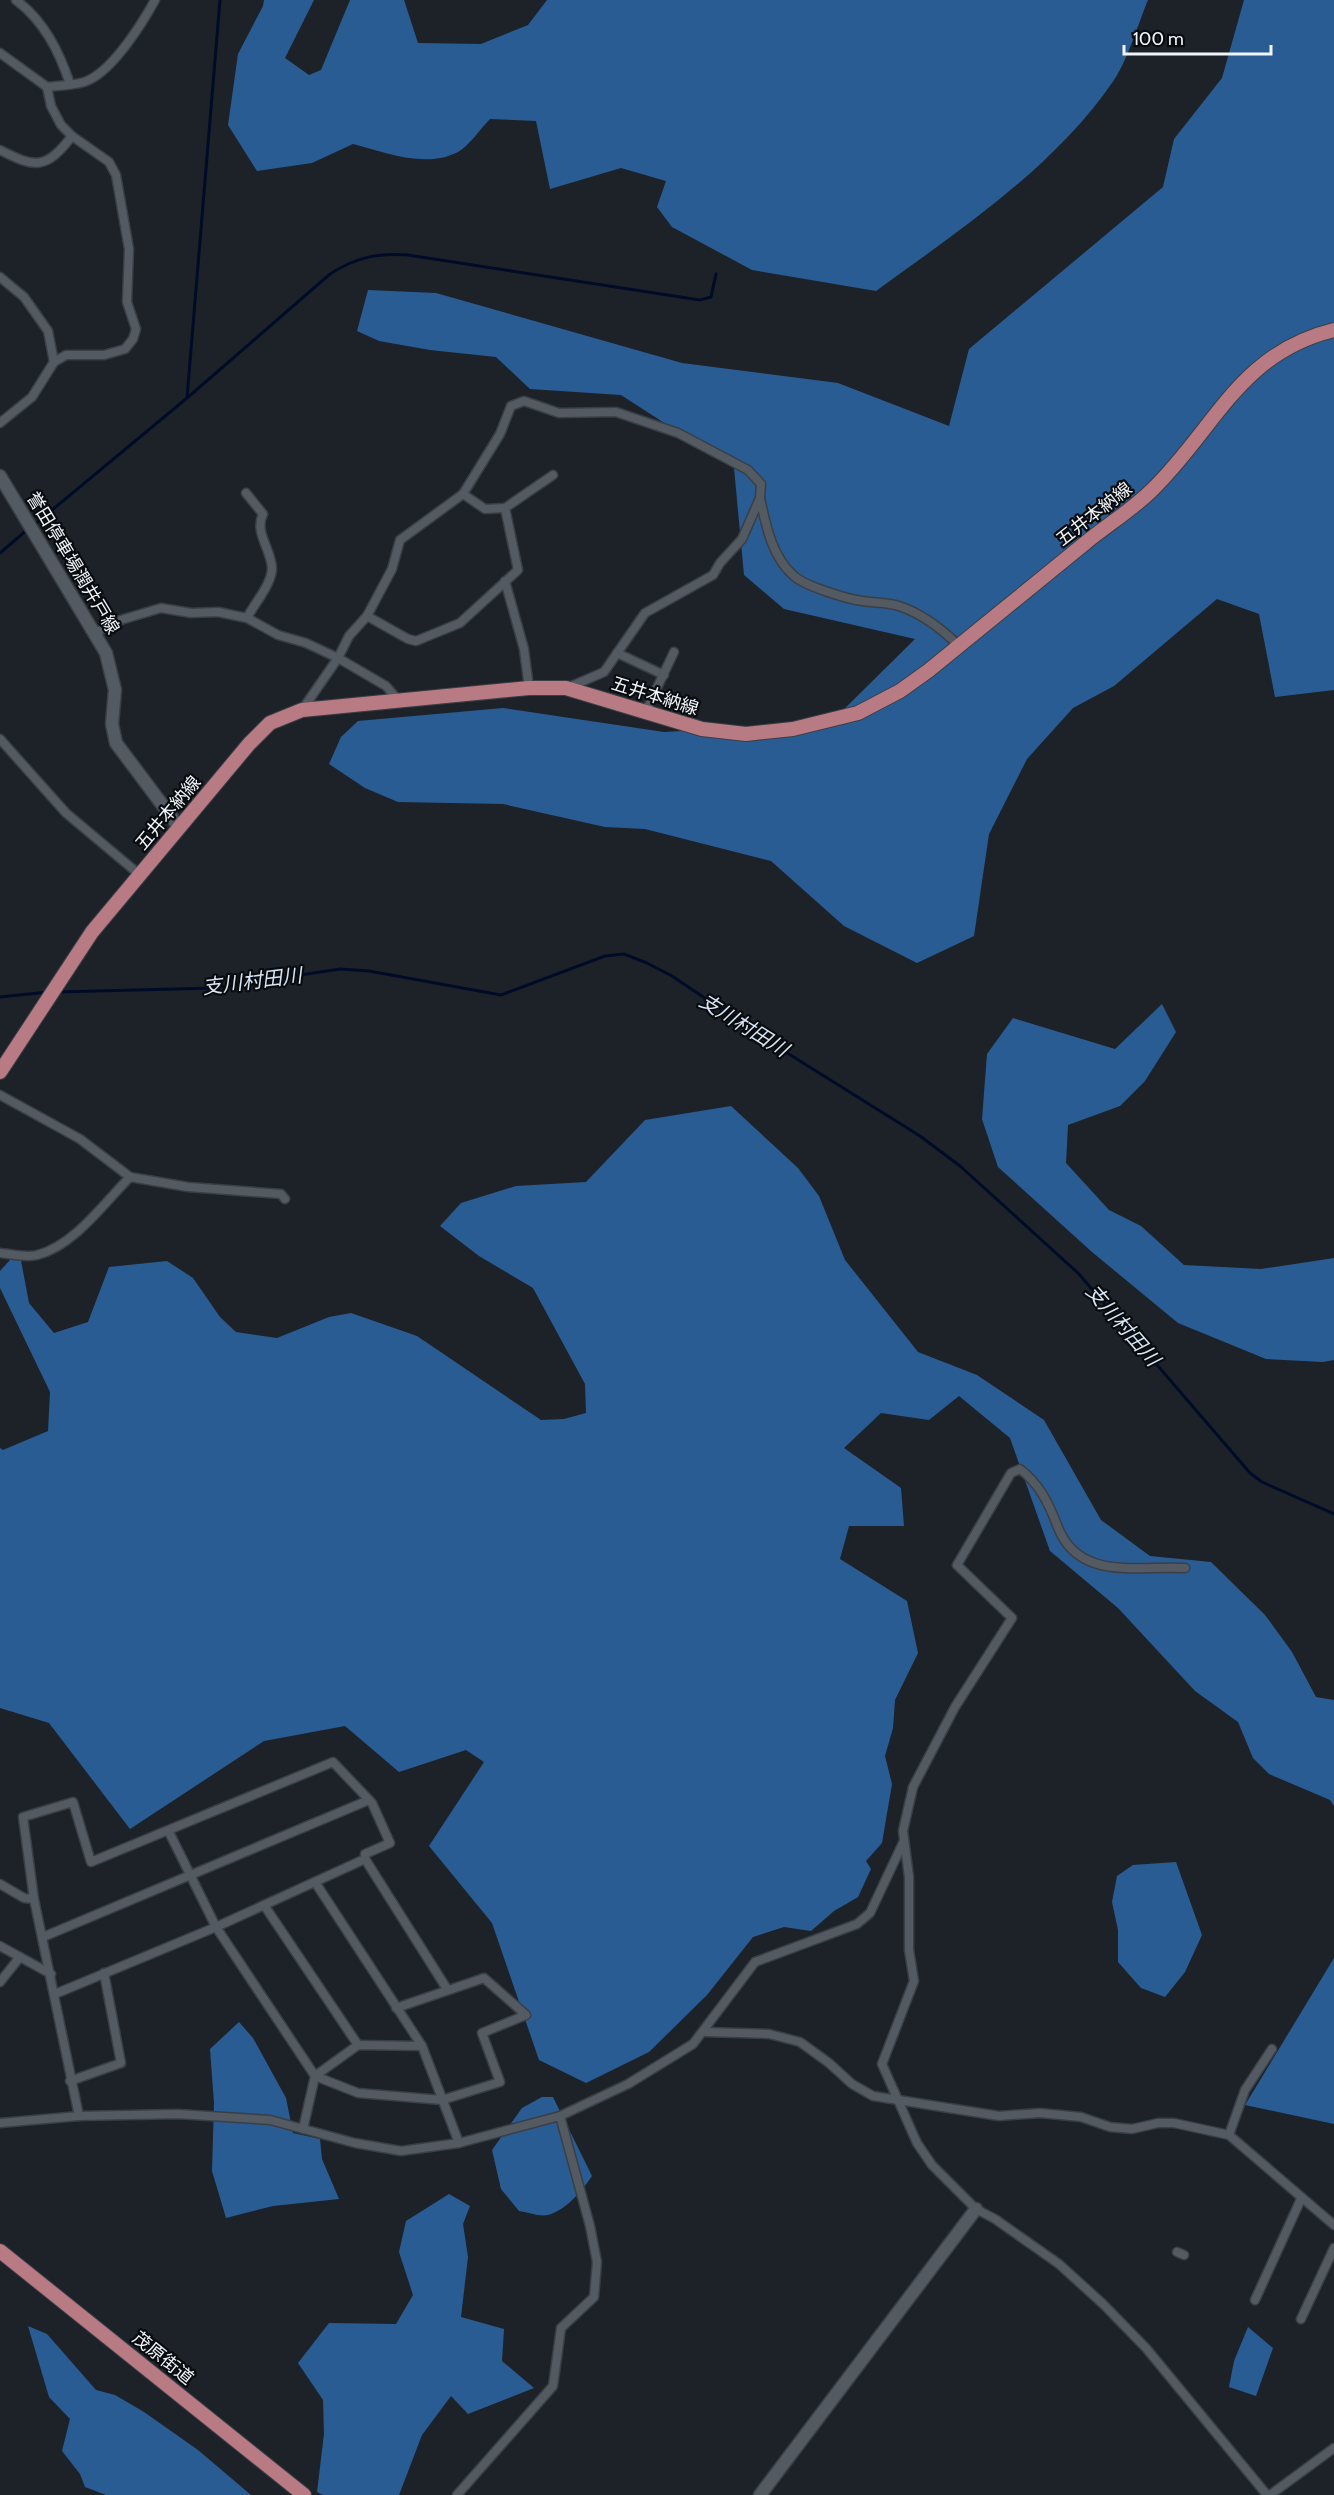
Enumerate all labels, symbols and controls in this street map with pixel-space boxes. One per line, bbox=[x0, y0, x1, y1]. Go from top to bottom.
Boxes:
scale bar bbox=[1124, 18, 1271, 56]
text: 100 m bbox=[1133, 28, 1184, 50]
street label: 五井本納線 bbox=[1052, 478, 1136, 550]
street label: 誉田停車場潤井戸線 bbox=[22, 488, 124, 638]
street label: 五井本納線 bbox=[609, 672, 701, 720]
street label: 五井本納線 bbox=[131, 771, 205, 855]
water label: 支川村田川 bbox=[201, 963, 305, 999]
water label: 支川村田川 bbox=[695, 988, 794, 1063]
water label: 支川村田川 bbox=[1081, 1279, 1166, 1372]
street label: 茂原街道 bbox=[128, 2327, 198, 2389]

